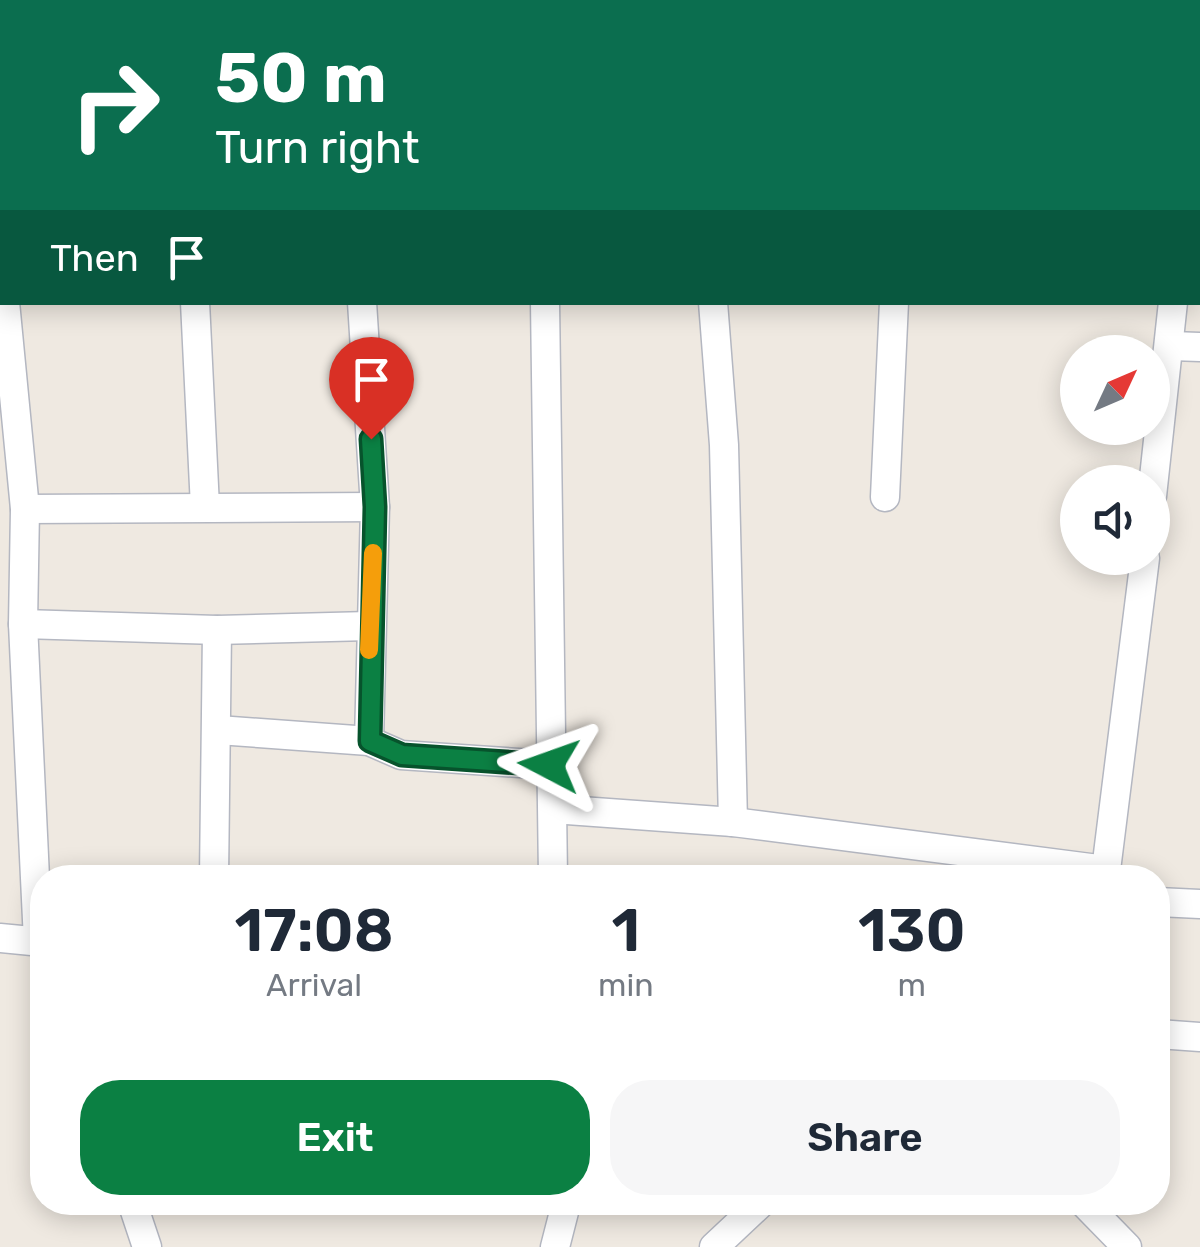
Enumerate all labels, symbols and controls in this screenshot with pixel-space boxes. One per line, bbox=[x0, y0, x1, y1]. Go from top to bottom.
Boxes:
text: 50 m bbox=[215, 37, 387, 120]
icon: right bbox=[50, 40, 180, 170]
text: Turn right bbox=[215, 121, 419, 174]
icon: arrive bbox=[159, 230, 214, 285]
text: Then bbox=[50, 235, 139, 281]
north arrow bbox=[1060, 335, 1170, 445]
map controls bbox=[1060, 335, 1170, 575]
pin bbox=[329, 337, 414, 440]
icon: arrive bbox=[344, 352, 399, 407]
button: sound bbox=[1060, 465, 1170, 575]
position arrow bbox=[497, 713, 601, 817]
text: 17:08 bbox=[234, 895, 394, 966]
text: 1 bbox=[612, 895, 640, 966]
text: 130 bbox=[858, 895, 966, 966]
text: Arrival bbox=[266, 966, 362, 1004]
text: min bbox=[598, 966, 654, 1004]
text: m bbox=[898, 966, 926, 1004]
button: Exit bbox=[80, 1080, 590, 1195]
button: Share bbox=[610, 1080, 1120, 1195]

